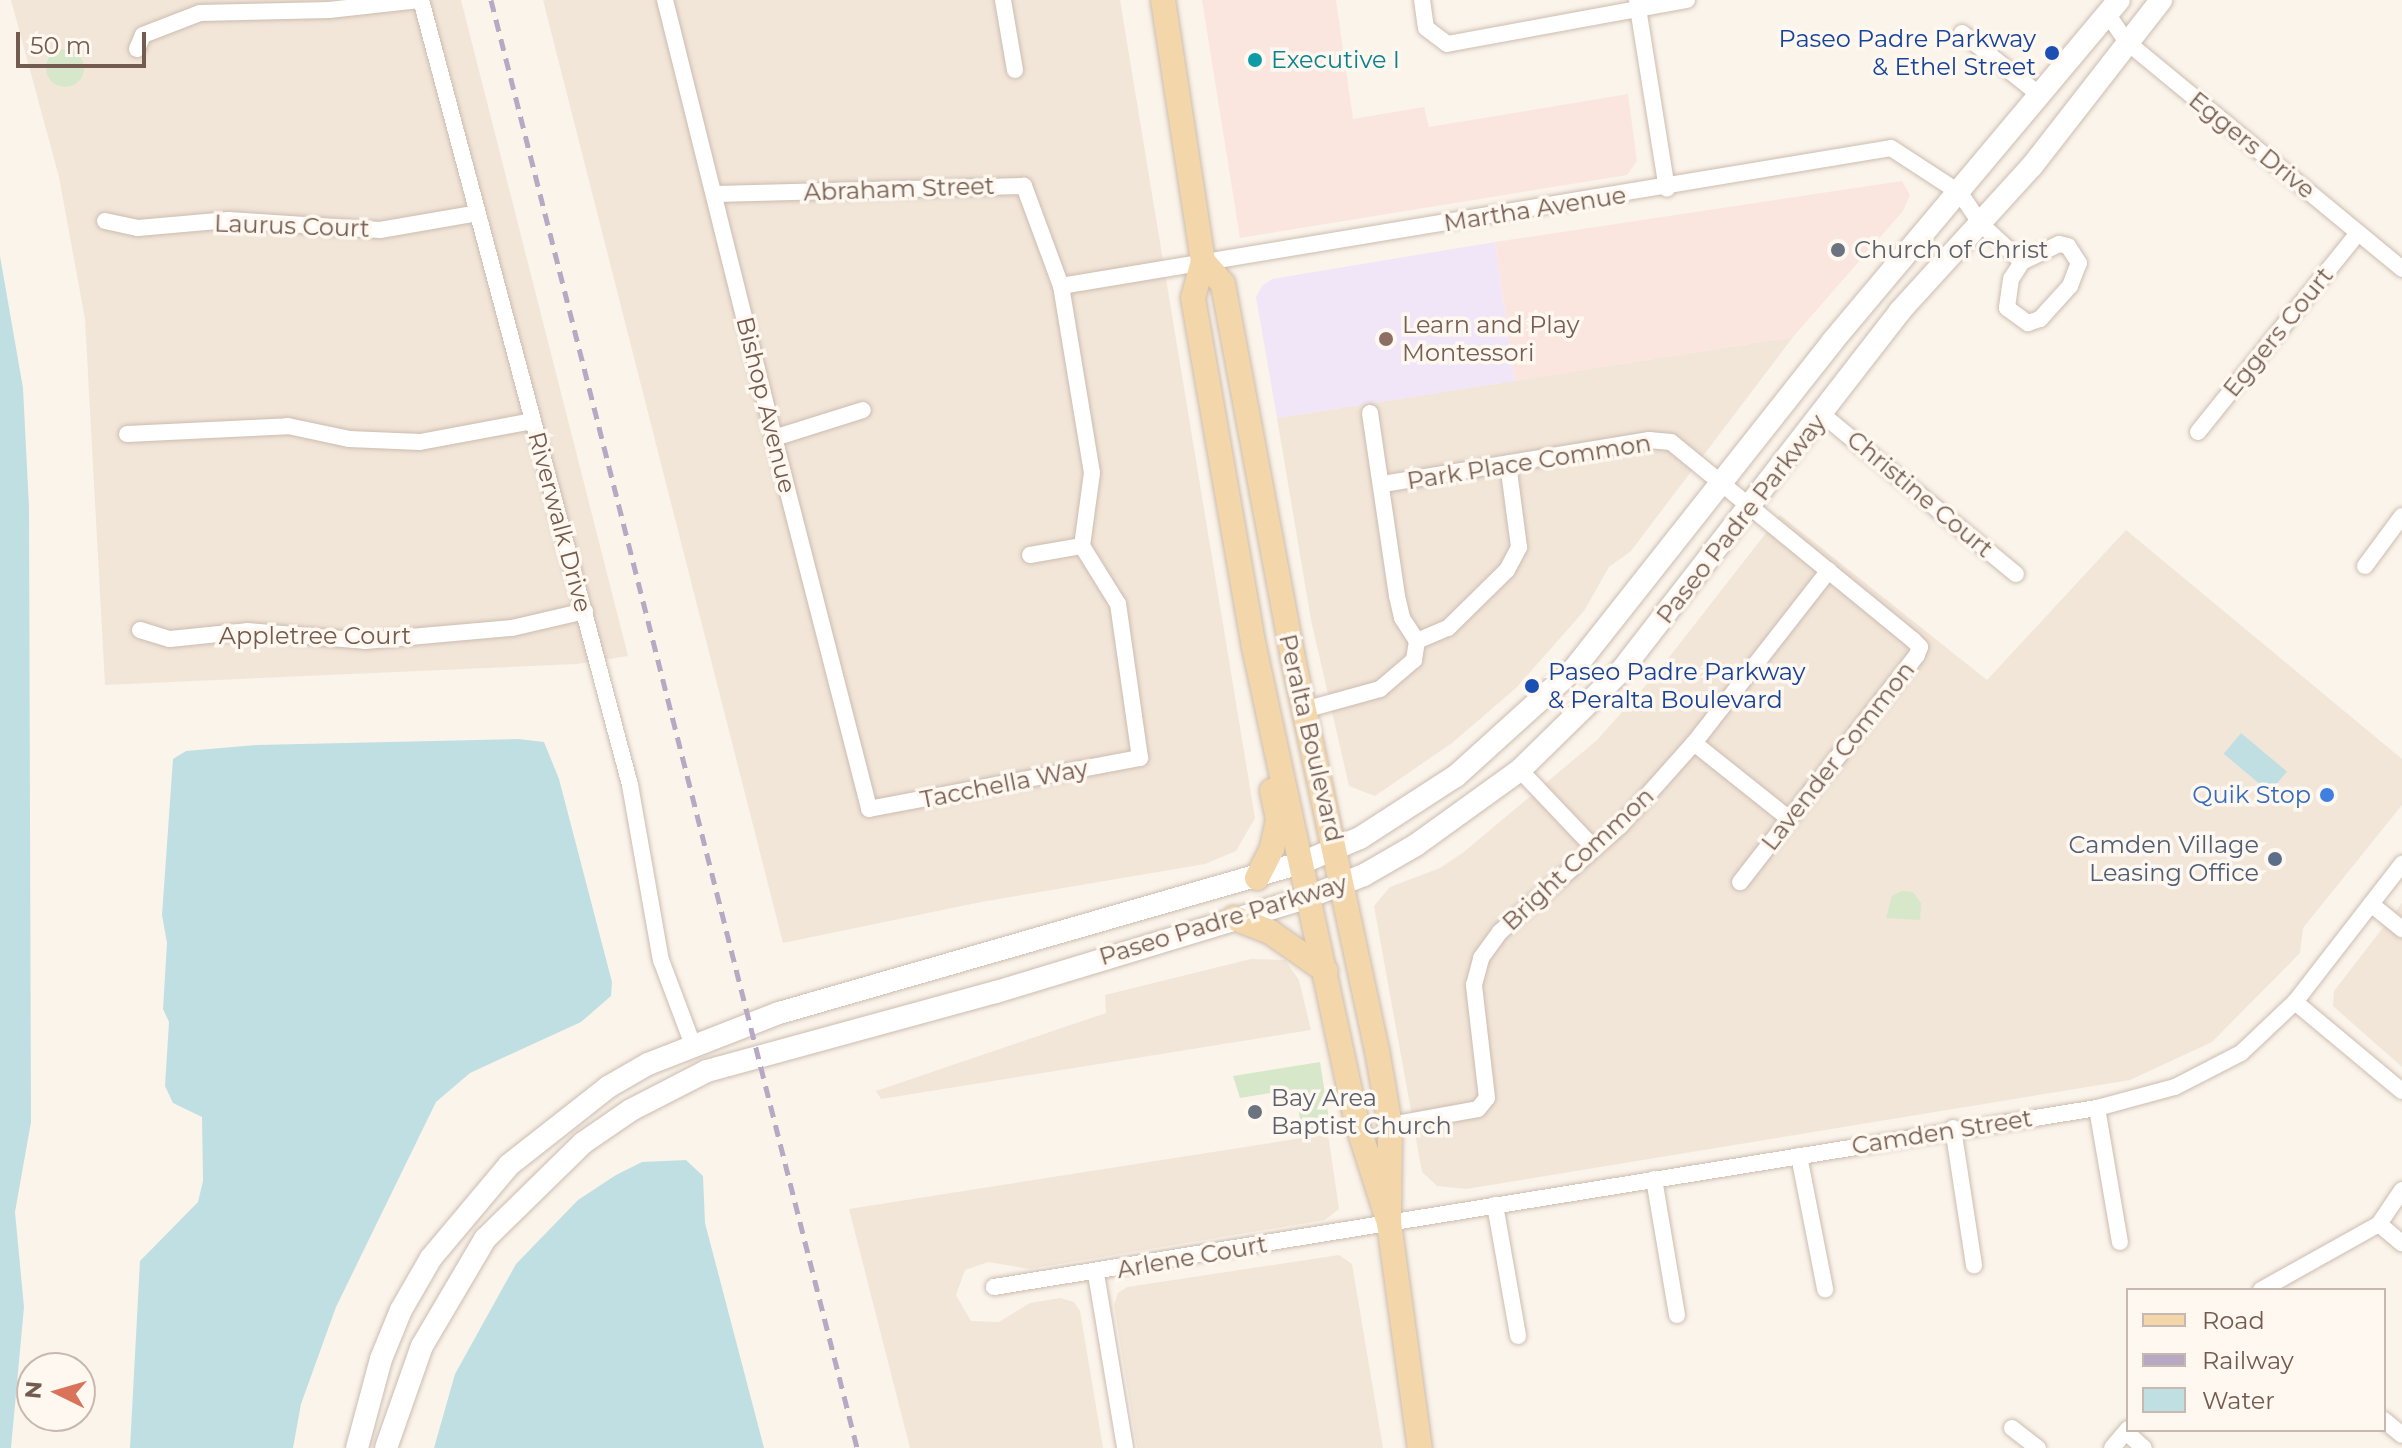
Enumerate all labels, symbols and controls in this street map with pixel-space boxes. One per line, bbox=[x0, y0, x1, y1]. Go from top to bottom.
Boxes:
scale bar bbox=[20, 16, 150, 66]
place label: Paseo Padre Parkway & Ethel Street bbox=[1779, 25, 2036, 81]
text: 50 m bbox=[30, 31, 91, 60]
marker: Paseo Padre Parkway & Ethel Street bbox=[2043, 44, 2061, 62]
place label: Executive I bbox=[1271, 46, 1400, 74]
marker: Executive I bbox=[1246, 51, 1264, 69]
street label: Eggers Drive bbox=[2183, 85, 2321, 205]
street label: Abraham Street bbox=[803, 171, 995, 207]
street label: Martha Avenue bbox=[1442, 180, 1628, 238]
street label: Laurus Court bbox=[214, 209, 370, 243]
place label: Church of Christ bbox=[1854, 236, 2049, 264]
marker: Church of Christ bbox=[1829, 241, 1847, 259]
street label: Eggers Court bbox=[2217, 261, 2339, 403]
place label: Learn and Play Montessori bbox=[1402, 311, 1580, 367]
street label: Bishop Avenue bbox=[730, 314, 802, 496]
marker: Learn and Play Montessori bbox=[1377, 330, 1395, 348]
street label: Paseo Padre Parkway bbox=[1650, 409, 1832, 629]
street label: Christine Court bbox=[1841, 425, 1999, 563]
street label: Park Place Common bbox=[1405, 428, 1653, 496]
street label: Riverwalk Drive bbox=[522, 429, 598, 615]
street label: Appletree Court bbox=[219, 622, 411, 650]
street label: Peralta Boulevard bbox=[1273, 631, 1349, 845]
street label: Lavender Common bbox=[1755, 656, 1921, 856]
place label: Paseo Padre Parkway & Peralta Boulevard bbox=[1548, 658, 1805, 714]
marker: Paseo Padre Parkway & Peralta Boulevard bbox=[1523, 677, 1541, 695]
street label: Tacchella Way bbox=[918, 754, 1090, 814]
street label: Bright Common bbox=[1496, 781, 1660, 937]
place label: Quik Stop bbox=[2192, 781, 2311, 809]
marker: Quik Stop bbox=[2318, 786, 2336, 804]
place label: Camden Village Leasing Office bbox=[2068, 831, 2259, 887]
marker: Camden Village Leasing Office bbox=[2266, 850, 2284, 868]
street label: Paseo Padre Parkway bbox=[1096, 869, 1350, 971]
place label: Bay Area Baptist Church bbox=[1271, 1084, 1452, 1140]
marker: Bay Area Baptist Church bbox=[1246, 1103, 1264, 1121]
street label: Camden Street bbox=[1850, 1104, 2034, 1160]
street label: Arlene Court bbox=[1115, 1230, 1269, 1284]
legend bbox=[2126, 1288, 2386, 1432]
text: Road bbox=[2202, 1306, 2265, 1335]
text: Railway bbox=[2202, 1346, 2294, 1375]
north arrow bbox=[16, 1352, 96, 1432]
text: N bbox=[19, 1380, 48, 1400]
text: Water bbox=[2202, 1386, 2275, 1415]

